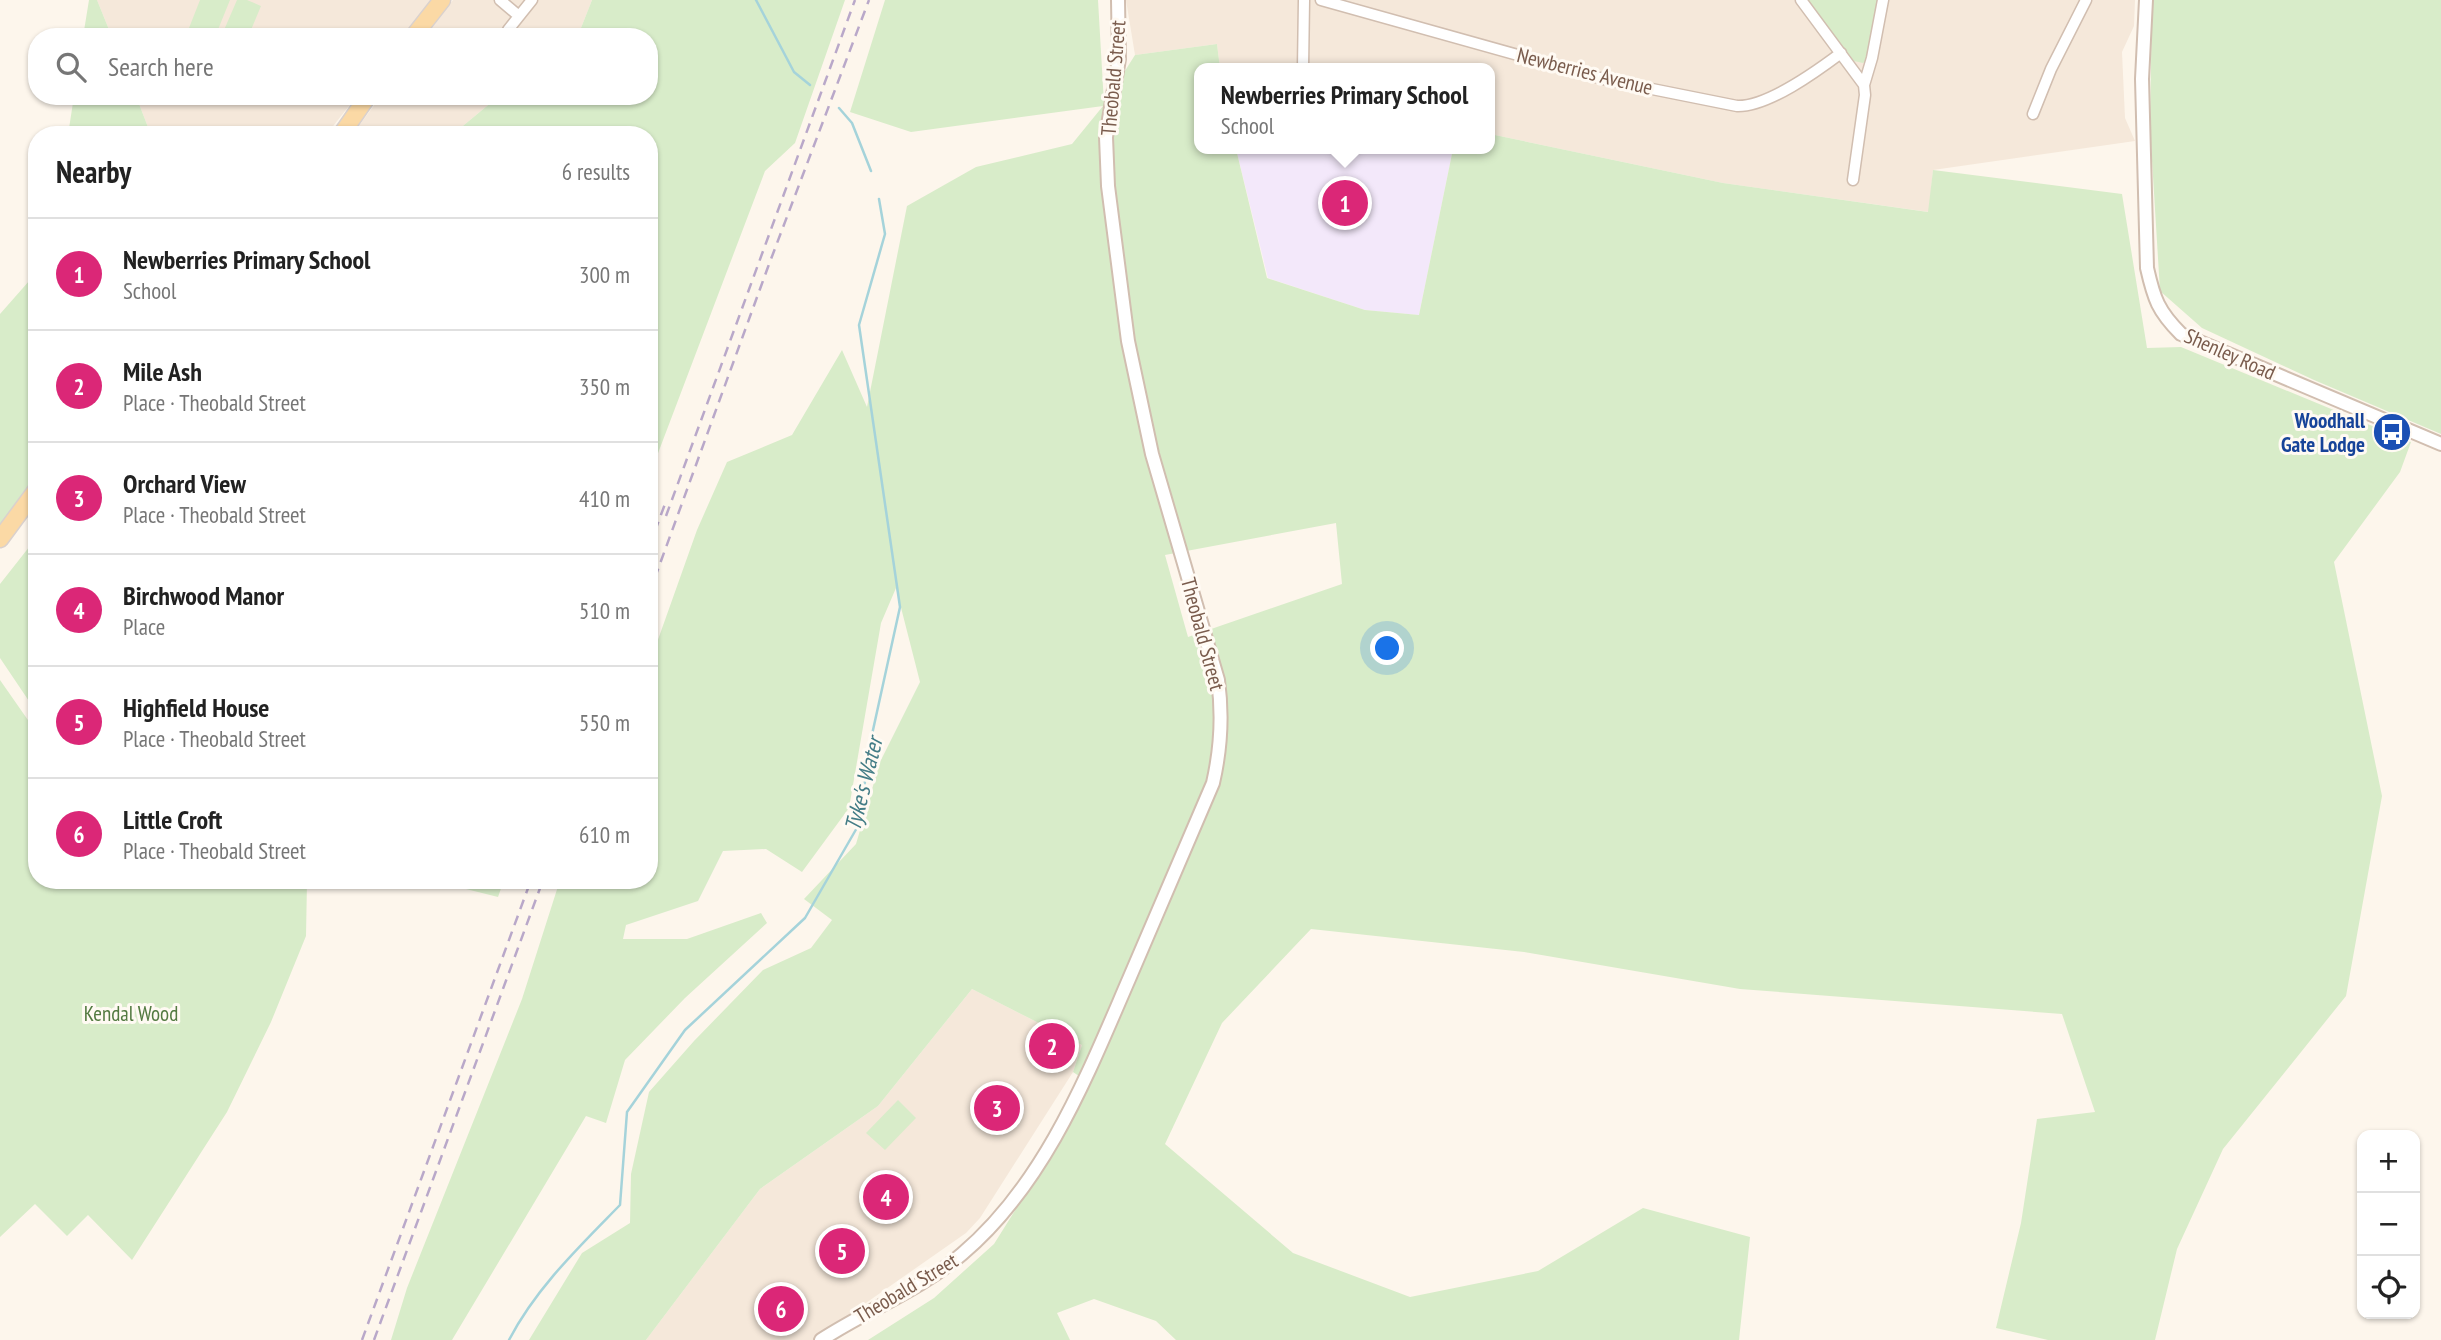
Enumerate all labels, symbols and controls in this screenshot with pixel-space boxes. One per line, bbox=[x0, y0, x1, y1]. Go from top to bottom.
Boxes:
street label: Theobald Street bbox=[1095, 19, 1132, 137]
search box bbox=[28, 28, 658, 105]
street label: Newberries Avenue bbox=[1514, 41, 1656, 101]
icon: search bbox=[52, 48, 90, 86]
text: Search here bbox=[108, 50, 214, 83]
popup bbox=[1194, 63, 1495, 154]
text: Newberries Primary School bbox=[1221, 78, 1468, 111]
text: School bbox=[1221, 111, 1274, 140]
text: Nearby bbox=[56, 152, 131, 191]
text: 6 results bbox=[562, 157, 630, 186]
pin: 1 bbox=[1322, 177, 1368, 229]
text: Newberries Primary School bbox=[123, 243, 370, 276]
text: 1 bbox=[74, 260, 85, 289]
text: 300 m bbox=[579, 260, 630, 289]
text: School bbox=[123, 276, 176, 305]
street label: Shenley Road bbox=[2180, 322, 2280, 386]
text: Mile Ash bbox=[123, 355, 202, 388]
text: 2 bbox=[74, 372, 85, 401]
text: 350 m bbox=[579, 372, 630, 401]
text: Place · Theobald Street bbox=[123, 388, 306, 417]
place label: Woodhall Gate Lodge bbox=[2281, 407, 2366, 458]
bus stop icon: Woodhall Gate Lodge bbox=[2371, 411, 2413, 453]
text: Orchard View bbox=[123, 467, 246, 500]
text: 3 bbox=[74, 484, 85, 513]
text: 410 m bbox=[579, 484, 630, 513]
text: Place · Theobald Street bbox=[123, 500, 306, 529]
street label: Theobald Street bbox=[1175, 575, 1231, 694]
text: Birchwood Manor bbox=[123, 579, 284, 612]
text: 4 bbox=[74, 596, 85, 625]
text: 510 m bbox=[579, 596, 630, 625]
text: Place bbox=[123, 612, 165, 641]
your location bbox=[1370, 631, 1404, 665]
text: Highfield House bbox=[123, 691, 269, 724]
text: 5 bbox=[74, 708, 85, 737]
text: 550 m bbox=[579, 708, 630, 737]
text: Place · Theobald Street bbox=[123, 724, 306, 753]
water label: Tyke's Water bbox=[837, 731, 890, 834]
text: Little Croft bbox=[123, 803, 222, 836]
text: 6 bbox=[74, 820, 85, 849]
text: 610 m bbox=[579, 820, 630, 849]
text: Place · Theobald Street bbox=[123, 836, 306, 865]
park label: Kendal Wood bbox=[84, 1000, 178, 1027]
pin: 2 bbox=[1029, 1020, 1075, 1072]
pin: 3 bbox=[974, 1082, 1020, 1134]
map controls bbox=[2357, 1130, 2420, 1319]
button: + bbox=[2357, 1130, 2420, 1193]
pin: 4 bbox=[863, 1171, 909, 1223]
button: − bbox=[2357, 1193, 2420, 1256]
pin: 5 bbox=[819, 1225, 865, 1277]
street label: Theobald Street bbox=[849, 1247, 963, 1329]
button: locate bbox=[2357, 1256, 2420, 1319]
pin: 6 bbox=[758, 1283, 804, 1335]

